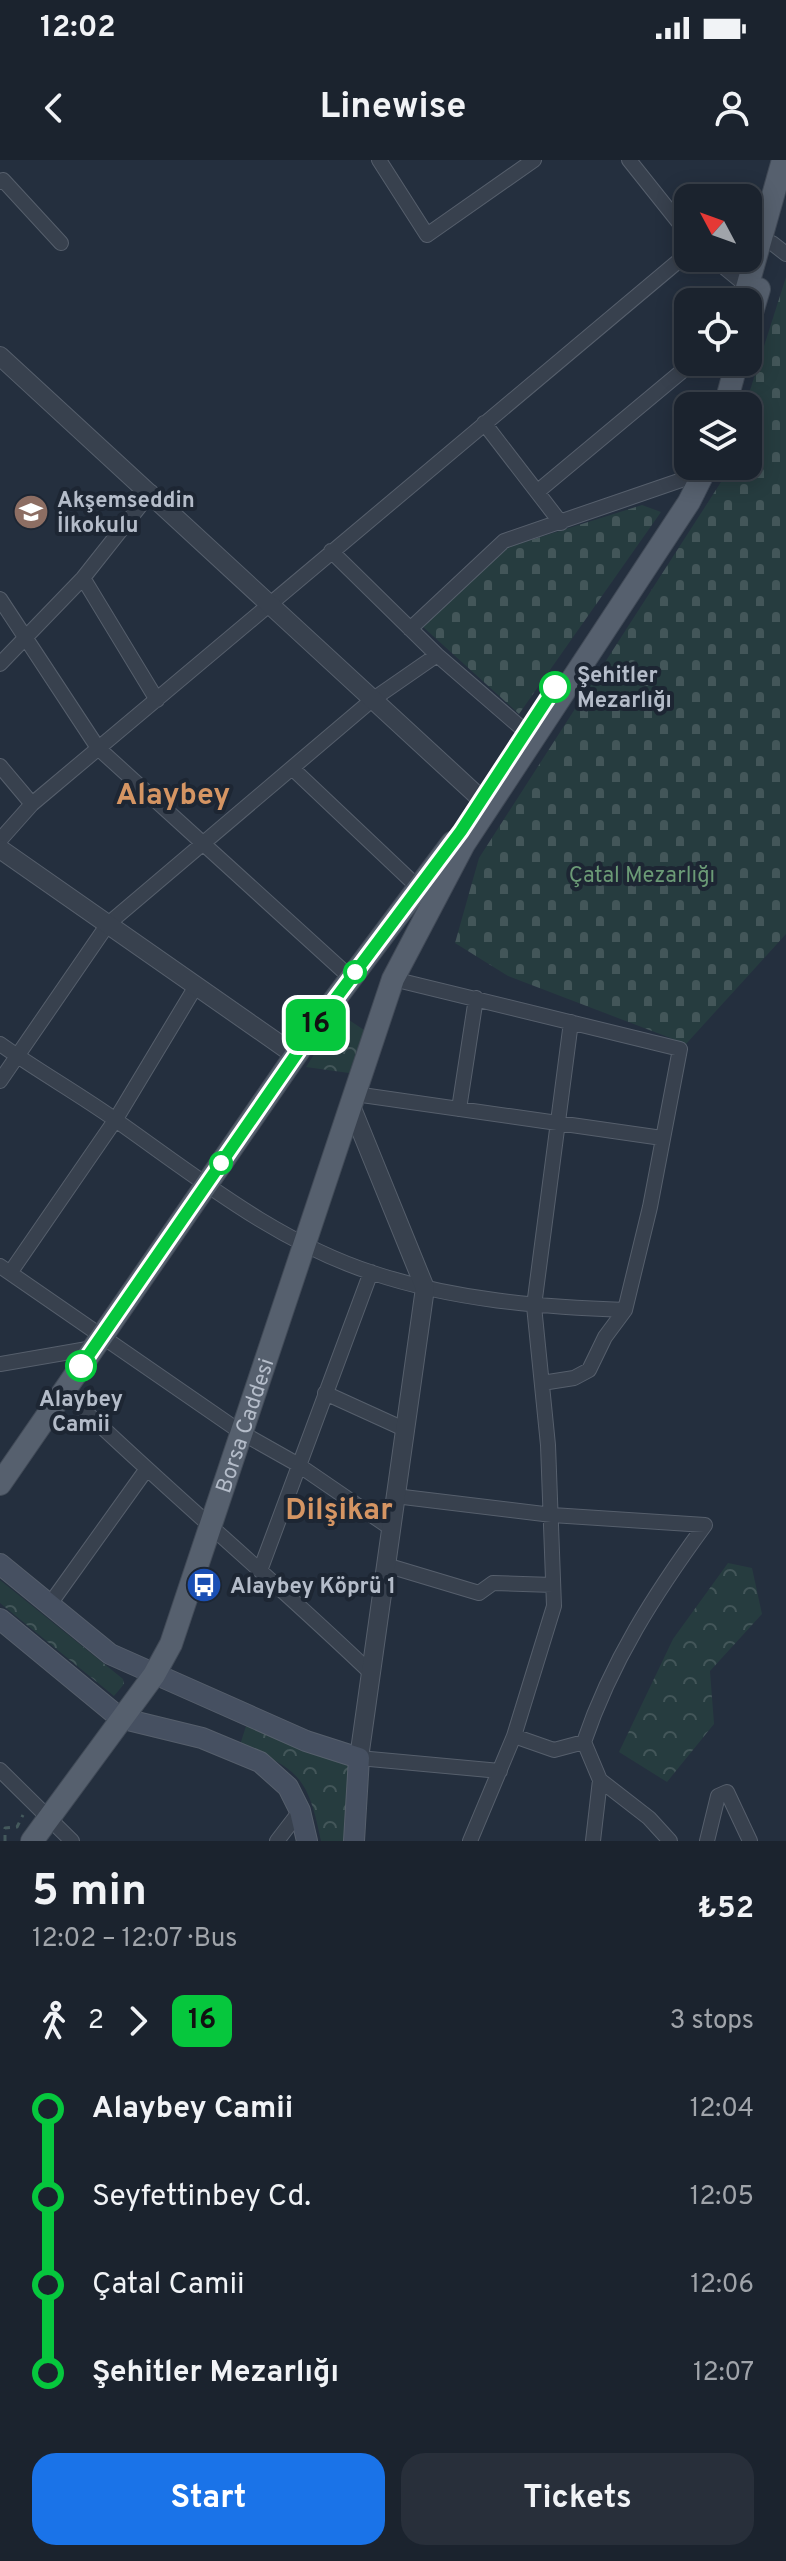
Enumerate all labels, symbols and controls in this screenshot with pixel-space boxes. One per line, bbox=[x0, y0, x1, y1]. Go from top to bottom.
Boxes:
text: 12:02 bbox=[40, 10, 116, 47]
text: Linewise bbox=[320, 85, 466, 131]
icon: back bbox=[32, 86, 76, 130]
icon: person bbox=[710, 86, 754, 130]
north arrow bbox=[674, 184, 762, 272]
map controls bbox=[674, 184, 762, 480]
button: locate bbox=[674, 288, 762, 376]
button: layers bbox=[674, 392, 762, 480]
place label: Akşemseddin İlkokulu bbox=[57, 488, 195, 540]
school or university icon: Akşemseddin İlkokulu bbox=[12, 493, 50, 531]
place label: Şehitler Mezarlığı bbox=[577, 663, 672, 715]
marker: Şehitler Mezarlığı bbox=[540, 672, 570, 702]
district label: Alaybey bbox=[116, 778, 230, 815]
park label: Çatal Mezarlığı bbox=[569, 863, 715, 890]
unlabelled marker bbox=[344, 961, 366, 983]
line badge: 16 bbox=[280, 999, 352, 1051]
text: 16 bbox=[302, 1007, 330, 1043]
unlabelled marker bbox=[210, 1152, 232, 1174]
marker: Alaybey Camii bbox=[66, 1351, 96, 1381]
street label: Borsa Caddesi bbox=[211, 1355, 281, 1497]
place label: Alaybey Camii bbox=[39, 1387, 123, 1439]
district label: Dilşikar bbox=[285, 1493, 393, 1530]
bus stop icon: Alaybey Köprü 1 bbox=[185, 1566, 223, 1604]
place label: Alaybey Köprü 1 bbox=[230, 1574, 396, 1601]
text: 5 min bbox=[32, 1865, 147, 1921]
text: ₺52 bbox=[698, 1891, 754, 1928]
text: 12:02 – 12:07 · Bus bbox=[32, 1923, 238, 1956]
icon: walk bbox=[32, 1999, 76, 2043]
icon: forward bbox=[116, 1999, 160, 2043]
text: 16 bbox=[188, 2003, 216, 2039]
text: 2 bbox=[88, 2005, 104, 2038]
text: 3 stops bbox=[670, 2005, 754, 2038]
text: Alaybey Camii bbox=[92, 2091, 293, 2128]
text: 12:04 bbox=[690, 2093, 754, 2126]
text: Seyfettinbey Cd. bbox=[92, 2179, 311, 2216]
text: 12:05 bbox=[690, 2181, 754, 2214]
text: Çatal Camii bbox=[92, 2267, 245, 2304]
text: 12:06 bbox=[690, 2269, 754, 2302]
text: Şehitler Mezarlığı bbox=[92, 2355, 339, 2392]
text: 12:07 bbox=[693, 2357, 754, 2390]
button: Start bbox=[32, 2453, 385, 2545]
button: Tickets bbox=[401, 2453, 754, 2545]

